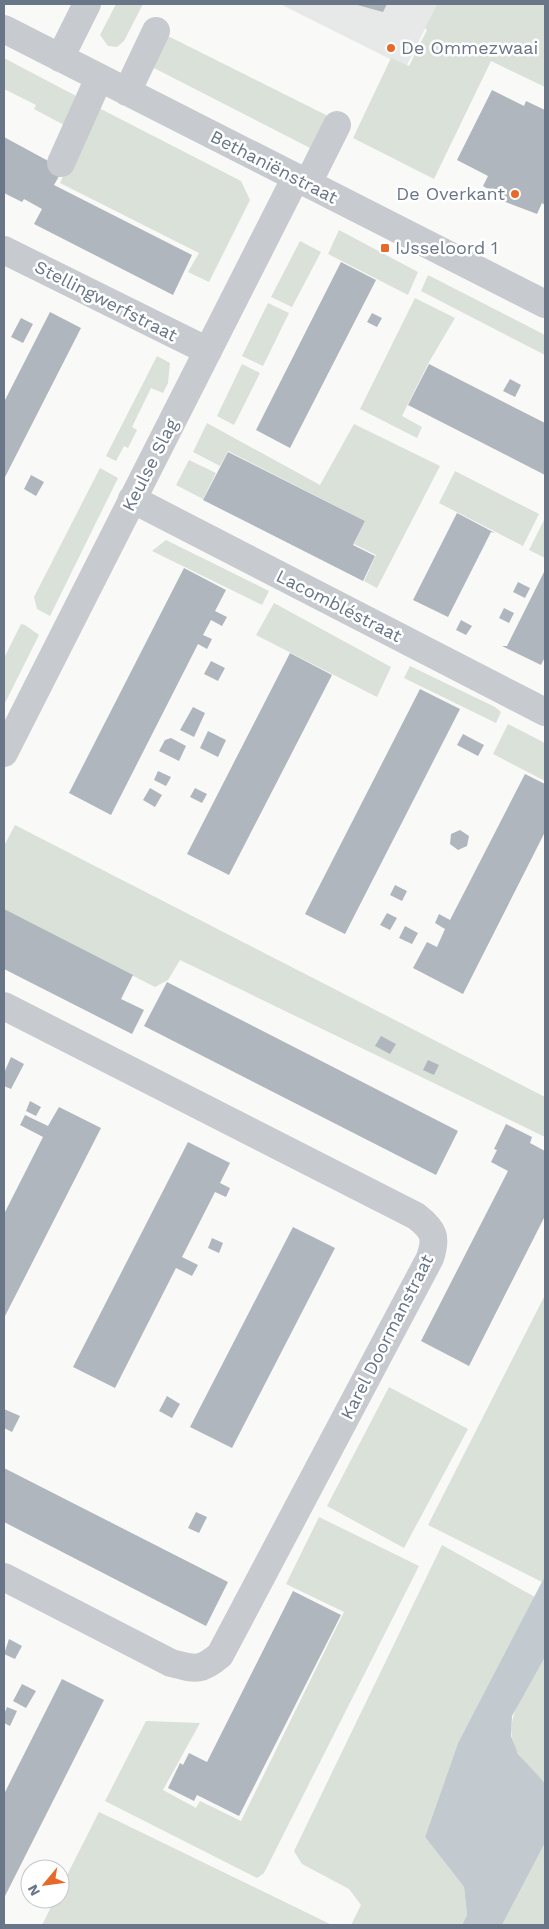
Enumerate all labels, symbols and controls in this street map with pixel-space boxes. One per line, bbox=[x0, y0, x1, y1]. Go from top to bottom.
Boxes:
place label: De Ommezwaai bbox=[401, 37, 538, 58]
marker: De Ommezwaai bbox=[385, 42, 397, 54]
street label: Bethaniënstraat bbox=[207, 125, 342, 208]
place label: De Overkant bbox=[396, 183, 505, 204]
marker: De Overkant bbox=[509, 188, 521, 200]
place label: IJsseloord 1 bbox=[395, 237, 498, 258]
marker: IJsseloord 1 bbox=[379, 242, 391, 254]
street label: Stellingwerfstraat bbox=[31, 256, 181, 346]
street label: Keulse Slag bbox=[117, 415, 182, 514]
street label: Lacombléstraat bbox=[273, 565, 406, 646]
street label: Karel Doormanstraat bbox=[336, 1250, 437, 1423]
north arrow bbox=[20, 1859, 70, 1909]
text: N bbox=[24, 1882, 43, 1899]

